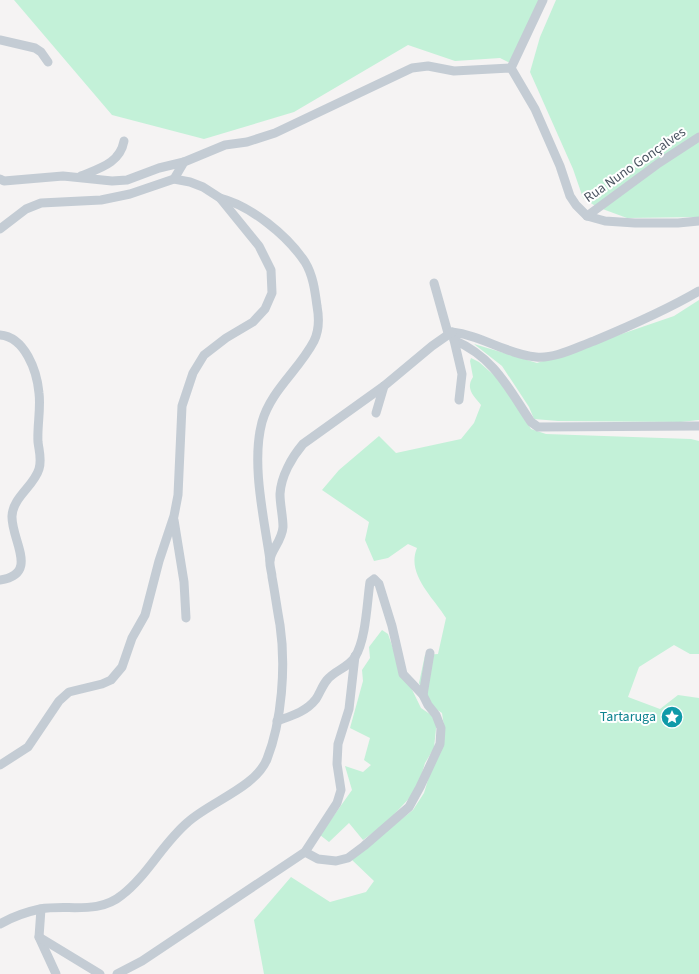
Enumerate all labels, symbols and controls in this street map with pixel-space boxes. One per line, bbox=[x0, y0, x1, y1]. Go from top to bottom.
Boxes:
street label: Rua Nuno Gonçalves bbox=[580, 122, 690, 208]
place icon: Tartaruga bbox=[659, 704, 685, 730]
place label: Tartaruga bbox=[600, 707, 656, 727]

